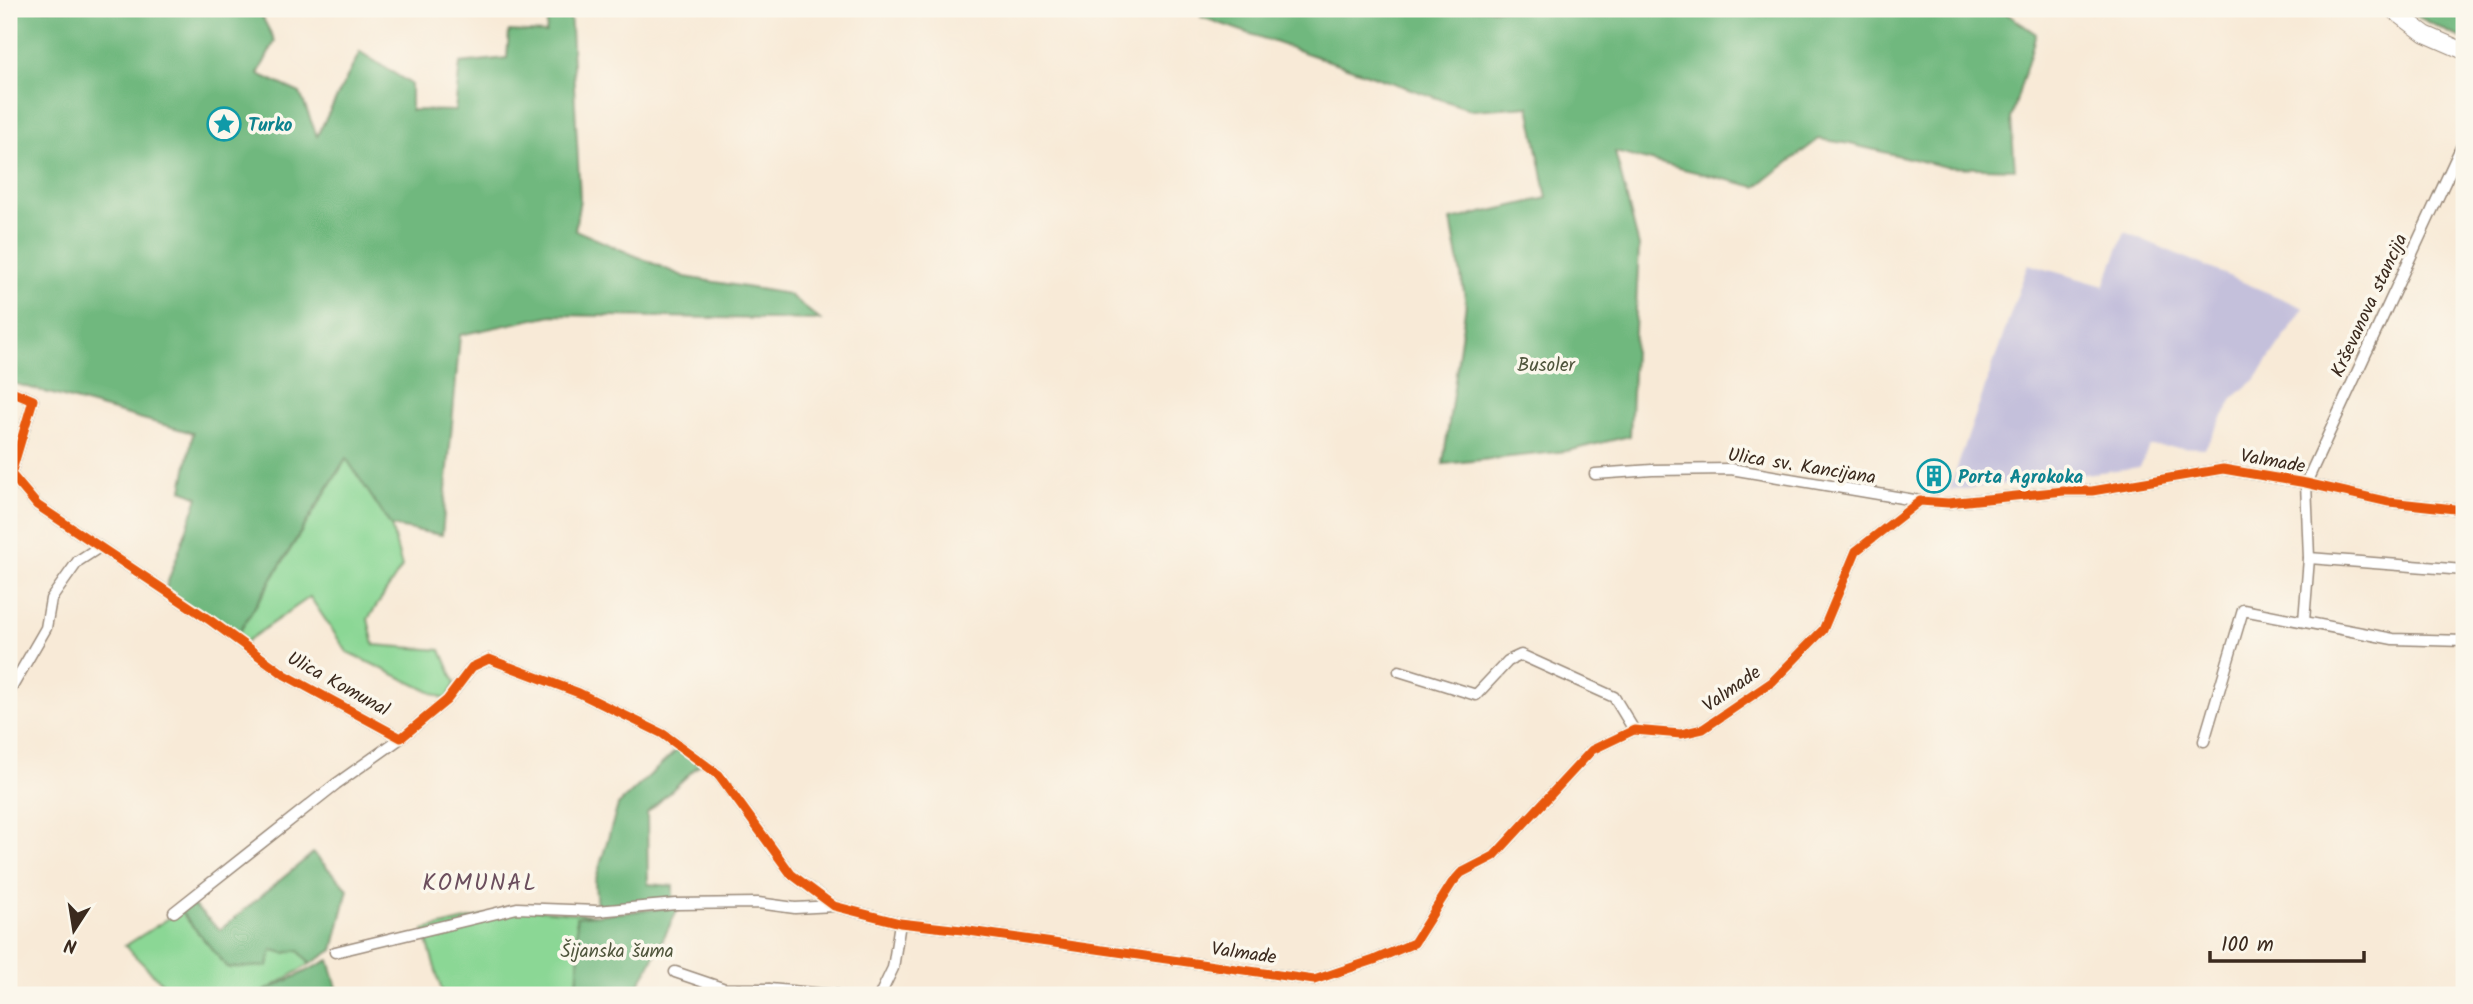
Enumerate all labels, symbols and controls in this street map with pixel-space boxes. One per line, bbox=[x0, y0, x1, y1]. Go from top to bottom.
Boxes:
place icon: Turko bbox=[205, 105, 243, 143]
place label: Turko bbox=[248, 111, 293, 141]
street label: Krševanova stancija bbox=[2323, 229, 2416, 383]
park label: Busoler bbox=[1517, 351, 1576, 381]
street label: Ulica sv. Kancijana bbox=[1725, 440, 1878, 494]
street label: Valmade bbox=[2238, 441, 2308, 483]
building icon: Porta Agrokoka bbox=[1915, 457, 1953, 495]
place label: Porta Agrokoka bbox=[1958, 463, 2084, 493]
street label: Ulica Komunal bbox=[281, 644, 395, 726]
street label: Valmade bbox=[1697, 658, 1768, 721]
district label: KOMUNAL bbox=[422, 866, 538, 902]
north arrow bbox=[38, 895, 108, 965]
scale bar bbox=[2210, 920, 2364, 964]
text: N bbox=[62, 929, 80, 961]
text: 100 m bbox=[2221, 929, 2274, 962]
street label: Valmade bbox=[1209, 935, 1279, 973]
park label: Šijanska šuma bbox=[560, 937, 674, 967]

